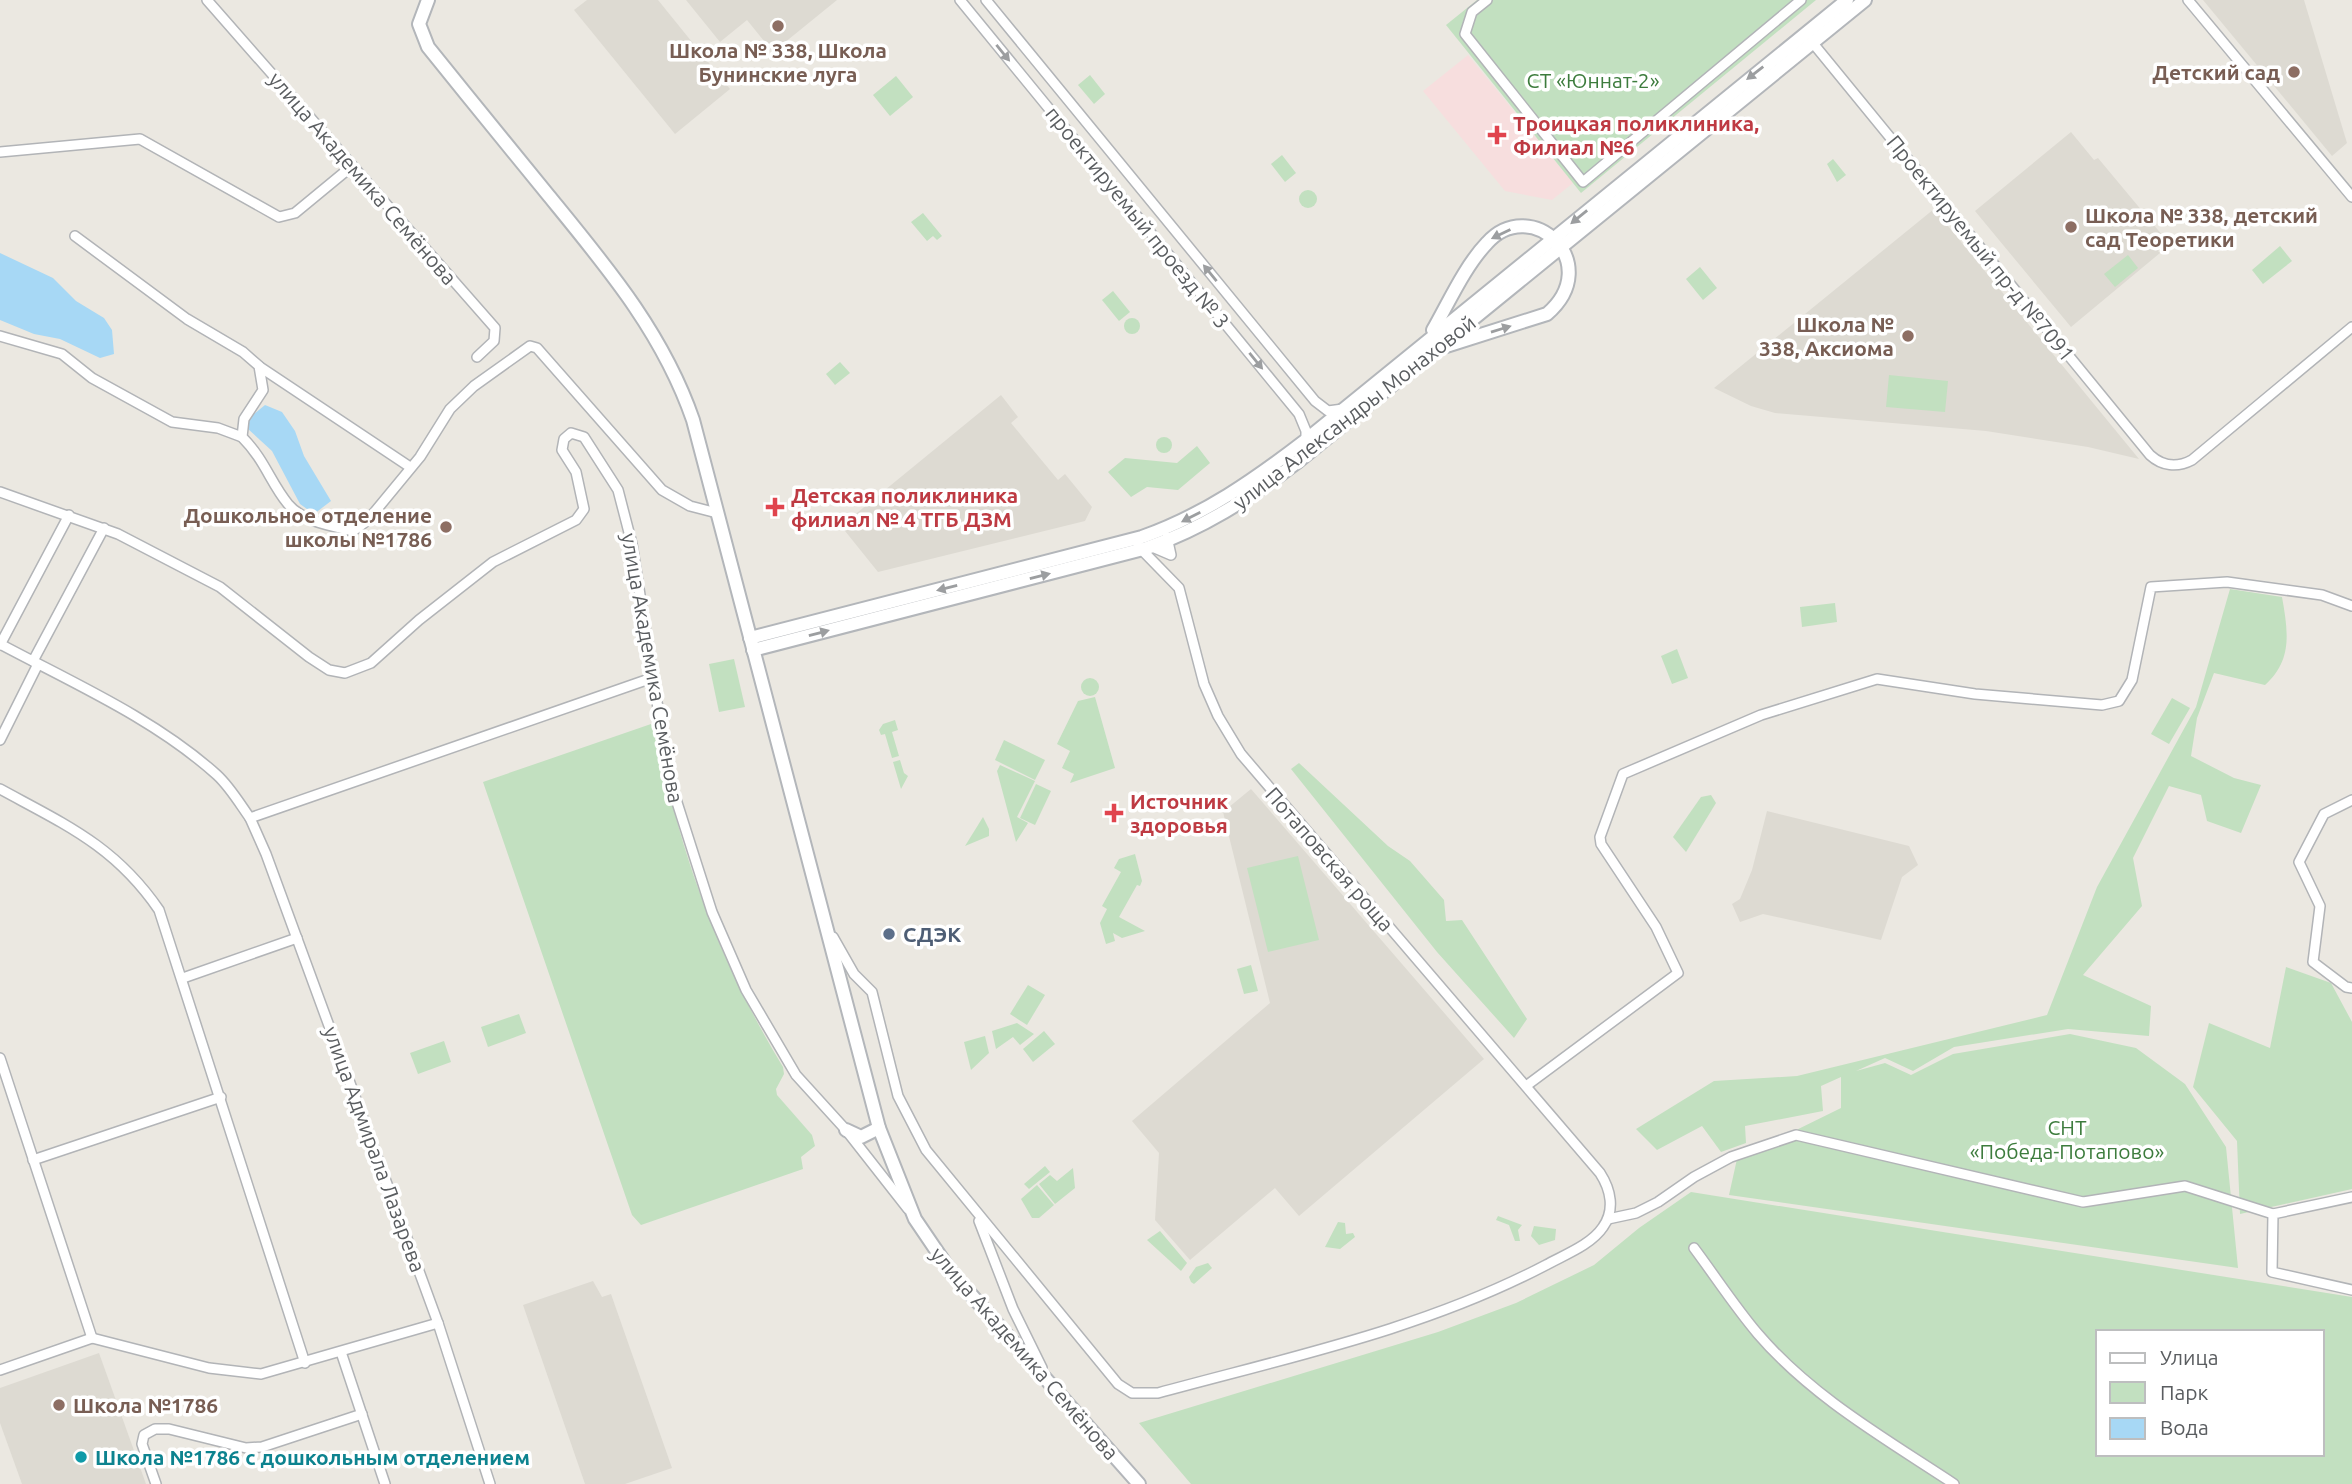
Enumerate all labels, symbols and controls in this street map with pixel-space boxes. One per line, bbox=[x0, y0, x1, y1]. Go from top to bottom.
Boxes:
marker: Школа № 338, Школа Бунинские луга bbox=[770, 18, 786, 34]
place label: Школа № 338, Школа Бунинские луга bbox=[669, 38, 887, 86]
one-way arrow bbox=[995, 44, 1010, 61]
place label: Детский сад bbox=[2152, 60, 2280, 84]
marker: Детский сад bbox=[2286, 64, 2302, 80]
one-way arrow bbox=[1747, 65, 1764, 80]
street label: улица Академика Семёнова bbox=[264, 67, 462, 289]
park label: СТ «Юннат-2» bbox=[1527, 68, 1660, 92]
street label: проектируемый проезд № 3 bbox=[1041, 101, 1235, 333]
place label: Троицкая поликлиника, Филиал №6 bbox=[1513, 111, 1759, 159]
marker: Троицкая поликлиника, Филиал №6 bbox=[1487, 125, 1507, 145]
street label: Проектируемый пр-д №7091 bbox=[1882, 130, 2080, 366]
place label: Школа № 338, детский сад Теоретики bbox=[2085, 203, 2318, 251]
one-way arrow bbox=[1570, 209, 1588, 224]
marker: Школа № 338, детский сад Теоретики bbox=[2063, 219, 2079, 235]
one-way arrow bbox=[1491, 228, 1511, 240]
one-way arrow bbox=[1202, 264, 1217, 282]
street label: улица Александры Монаховой bbox=[1228, 310, 1480, 514]
place label: Школа № 338, Аксиома bbox=[1759, 312, 1894, 360]
one-way arrow bbox=[1491, 323, 1512, 333]
marker: Школа № 338, Аксиома bbox=[1900, 328, 1916, 344]
one-way arrow bbox=[1248, 353, 1263, 370]
place label: Детская поликлиника филиал № 4 ТГБ ДЗМ bbox=[791, 483, 1018, 531]
marker: Детская поликлиника филиал № 4 ТГБ ДЗМ bbox=[765, 497, 785, 517]
place label: Дошкольное отделение школы №1786 bbox=[183, 503, 432, 551]
one-way arrow bbox=[1181, 512, 1201, 523]
marker: Дошкольное отделение школы №1786 bbox=[438, 519, 454, 535]
street label: улица Академика Семёнова bbox=[617, 531, 689, 805]
one-way arrow bbox=[1029, 570, 1051, 581]
one-way arrow bbox=[936, 583, 958, 594]
one-way arrow bbox=[809, 627, 830, 637]
street label: Потаповская роща bbox=[1261, 782, 1399, 936]
place label: Источник здоровья bbox=[1130, 789, 1228, 837]
marker: Источник здоровья bbox=[1104, 803, 1124, 823]
place label: СДЭК bbox=[903, 922, 961, 946]
marker: СДЭК bbox=[881, 926, 897, 942]
street label: улица Адмирала Лазарева bbox=[319, 1023, 431, 1275]
park label: СНТ «Победа-Потапово» bbox=[1970, 1115, 2164, 1163]
street label: улица Академика Семёнова bbox=[926, 1242, 1124, 1464]
legend bbox=[2096, 1330, 2324, 1456]
text: Улица bbox=[2160, 1345, 2218, 1369]
text: Парк bbox=[2160, 1380, 2209, 1404]
place label: Школа №1786 bbox=[73, 1393, 218, 1417]
marker: Школа №1786 bbox=[51, 1397, 67, 1413]
text: Вода bbox=[2160, 1415, 2209, 1439]
place label: Школа №1786 с дошкольным отделением bbox=[95, 1445, 530, 1469]
marker: Школа №1786 с дошкольным отделением bbox=[73, 1449, 89, 1465]

